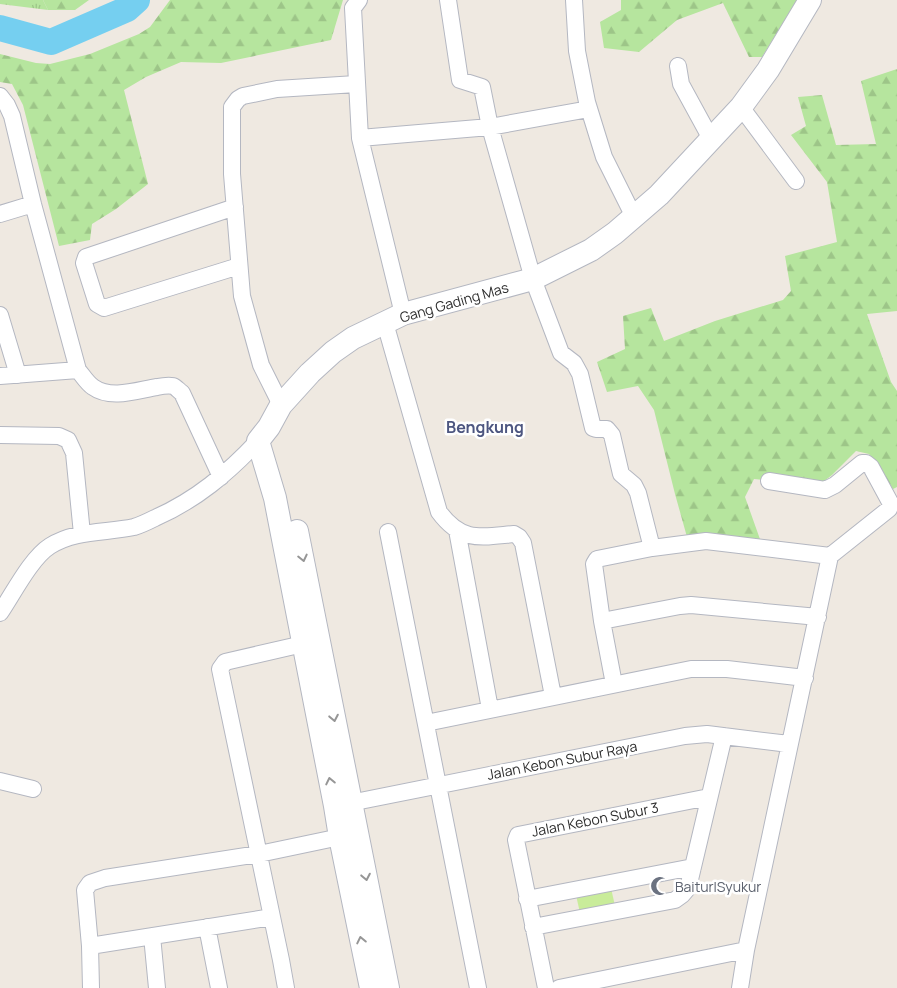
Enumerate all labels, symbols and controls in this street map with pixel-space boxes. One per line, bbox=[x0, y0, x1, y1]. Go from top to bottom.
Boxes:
street label: Gang Gading Mas bbox=[397, 277, 511, 327]
district label: Bengkung bbox=[446, 416, 524, 438]
one-way arrow bbox=[297, 554, 308, 563]
one-way arrow bbox=[329, 714, 339, 722]
street label: Jalan Kebon Subur Raya bbox=[485, 736, 639, 784]
one-way arrow bbox=[326, 776, 336, 785]
street label: Jalan Kebon Subur 3 bbox=[530, 797, 660, 841]
one-way arrow bbox=[360, 873, 370, 882]
mosque icon: BaiturlSyukur bbox=[649, 875, 671, 897]
place label: BaiturlSyukur bbox=[675, 877, 761, 896]
one-way arrow bbox=[356, 936, 367, 945]

